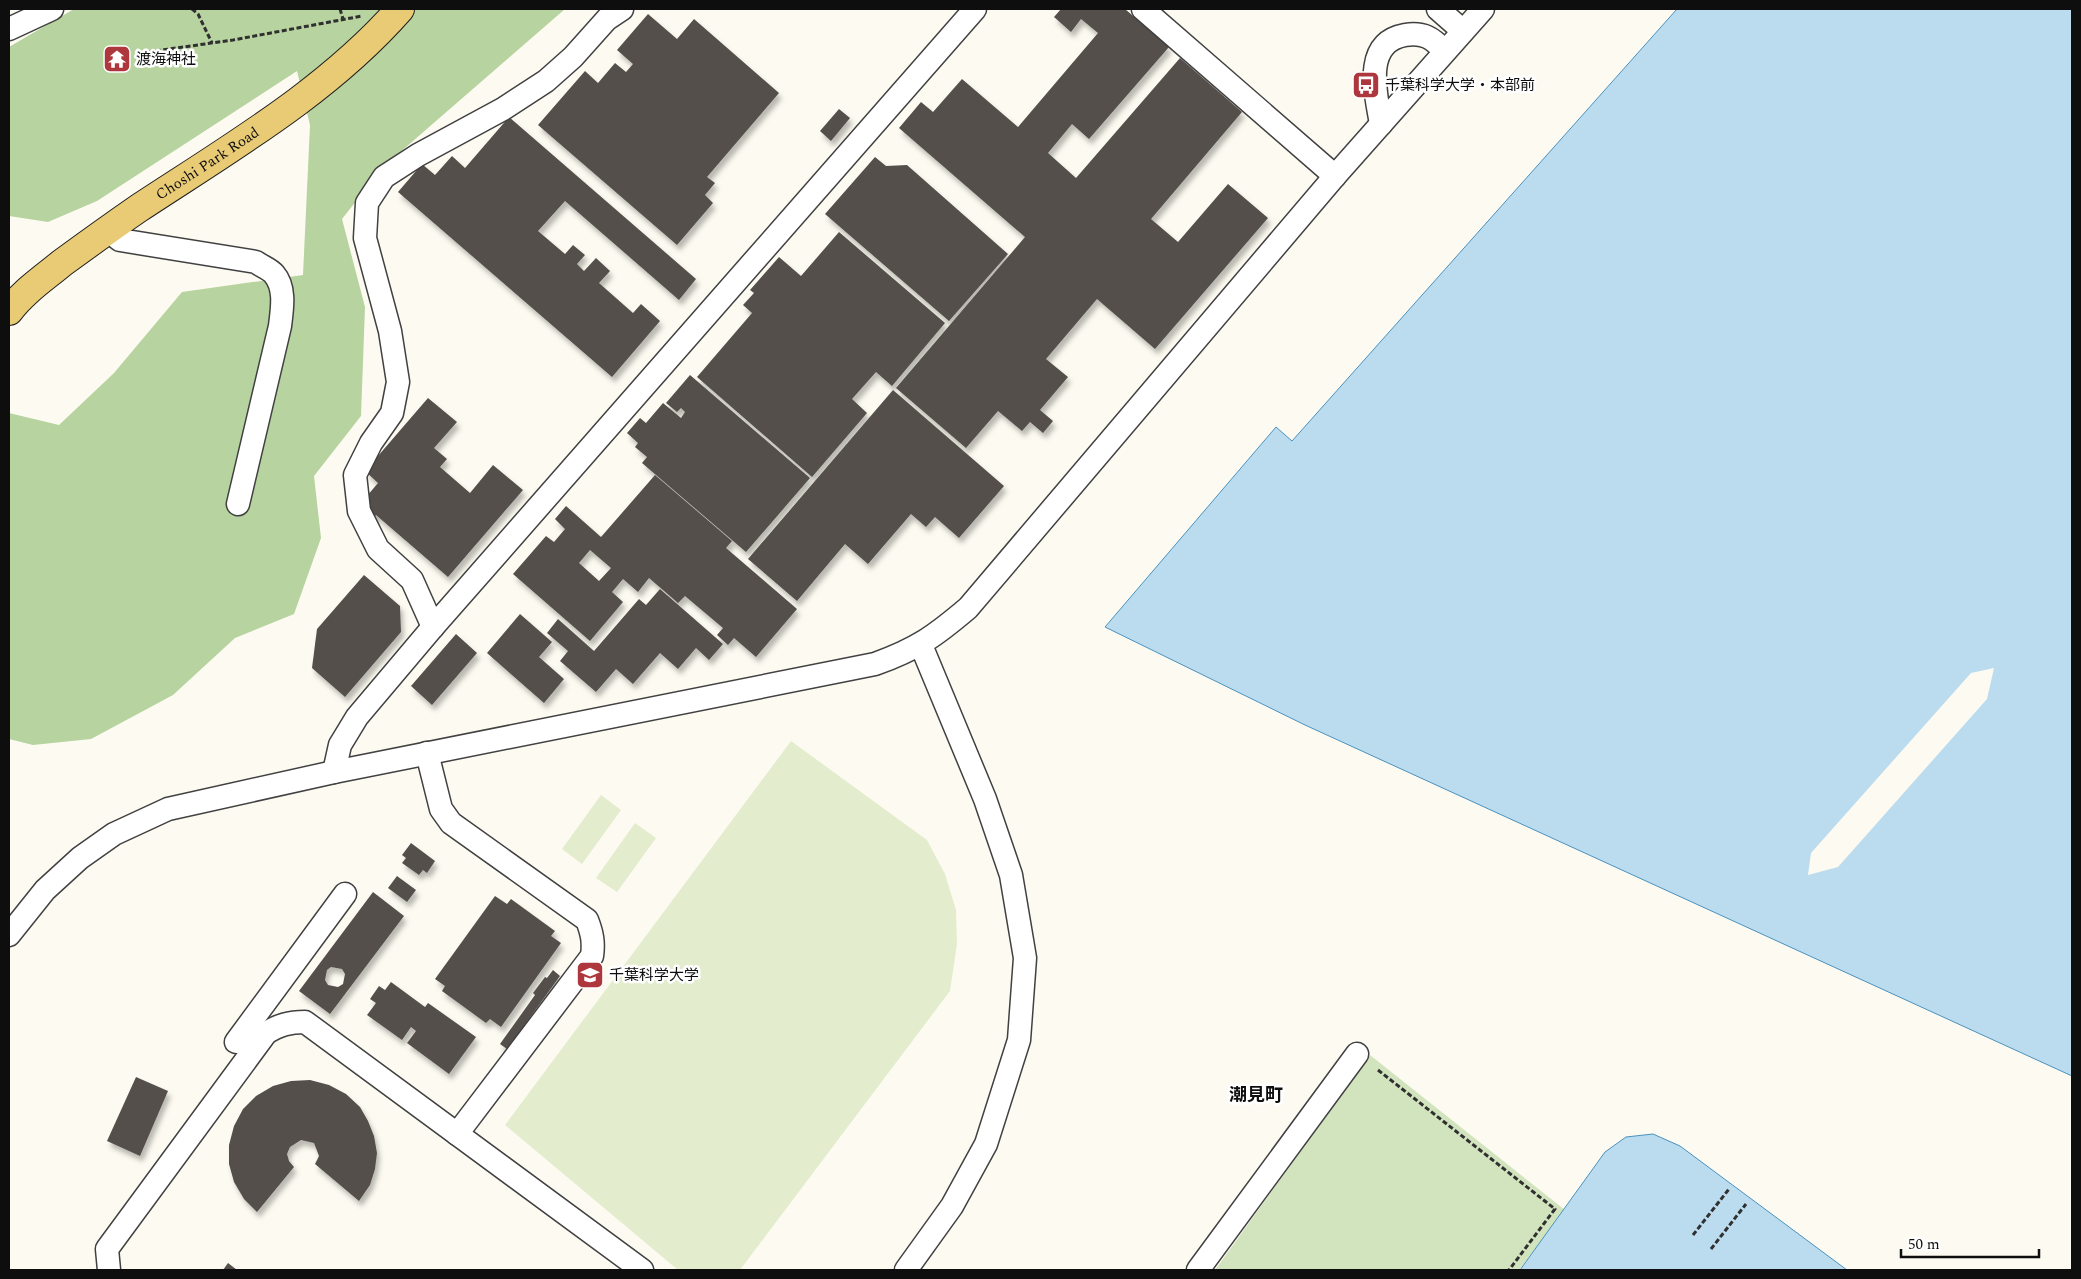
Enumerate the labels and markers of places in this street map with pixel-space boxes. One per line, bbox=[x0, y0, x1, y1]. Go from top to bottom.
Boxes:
temple icon: 渡海神社 bbox=[102, 44, 132, 74]
place label: 渡海神社 bbox=[136, 48, 196, 71]
bus stop icon: 千葉科学大学・本部前 bbox=[1351, 70, 1381, 100]
place label: 千葉科学大学・本部前 bbox=[1385, 74, 1535, 97]
school or university icon: 千葉科学大学 bbox=[575, 960, 605, 990]
place label: 千葉科学大学 bbox=[609, 964, 699, 987]

